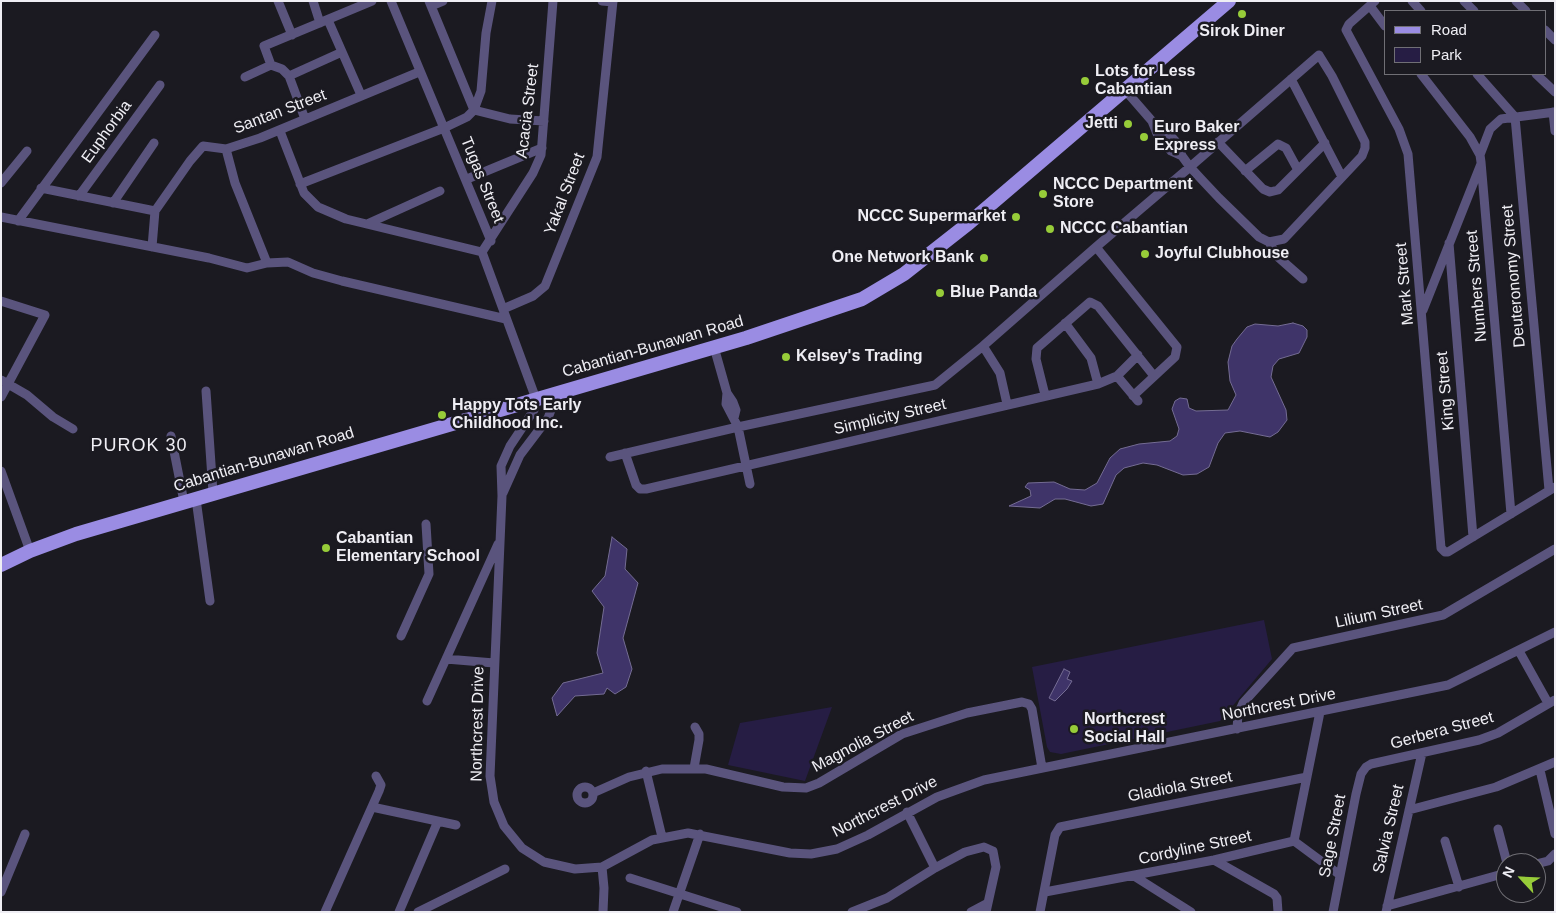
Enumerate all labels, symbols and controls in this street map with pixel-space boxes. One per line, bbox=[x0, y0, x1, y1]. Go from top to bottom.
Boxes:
marker: Sirok Diner bbox=[1236, 8, 1248, 20]
legend bbox=[1384, 10, 1546, 75]
text: Road bbox=[1431, 21, 1467, 38]
place label: Sirok Diner bbox=[1199, 22, 1285, 42]
text: Park bbox=[1431, 46, 1462, 63]
place label: Lots for Less Cabantian bbox=[1095, 62, 1195, 100]
street label: Acacia Street bbox=[513, 63, 543, 159]
marker: Lots for Less Cabantian bbox=[1079, 75, 1091, 87]
street label: Santan Street bbox=[231, 86, 329, 138]
street label: Euphorbia bbox=[78, 97, 136, 167]
place label: Jetti bbox=[1085, 114, 1118, 134]
marker: Jetti bbox=[1122, 118, 1134, 130]
place label: Euro Baker Express bbox=[1154, 118, 1239, 156]
marker: Euro Baker Express bbox=[1138, 131, 1150, 143]
street label: Tugas Street bbox=[456, 134, 508, 226]
street label: Yakal Street bbox=[541, 150, 589, 238]
place label: NCCC Department Store bbox=[1053, 175, 1193, 213]
marker: NCCC Department Store bbox=[1037, 188, 1049, 200]
street label: Deuteronomy Street bbox=[1498, 204, 1530, 348]
place label: NCCC Supermarket bbox=[858, 207, 1006, 227]
marker: NCCC Supermarket bbox=[1010, 211, 1022, 223]
place label: NCCC Cabantian bbox=[1060, 219, 1188, 239]
marker: NCCC Cabantian bbox=[1044, 223, 1056, 235]
street label: Numbers Street bbox=[1463, 229, 1491, 343]
street label: Mark Street bbox=[1392, 242, 1418, 326]
place label: Joyful Clubhouse bbox=[1155, 244, 1289, 264]
place label: One Network Bank bbox=[832, 248, 974, 268]
marker: Joyful Clubhouse bbox=[1139, 248, 1151, 260]
marker: One Network Bank bbox=[978, 252, 990, 264]
place label: Blue Panda bbox=[950, 283, 1037, 303]
marker: Blue Panda bbox=[934, 287, 946, 299]
street label: Cabantian-Bunawan Road bbox=[560, 312, 746, 382]
place label: Kelsey's Trading bbox=[796, 347, 923, 367]
marker: Kelsey's Trading bbox=[780, 351, 792, 363]
street label: King Street bbox=[1433, 351, 1459, 431]
street label: Simplicity Street bbox=[832, 395, 948, 439]
place label: Happy Tots Early Childhood Inc. bbox=[452, 396, 582, 434]
marker: Happy Tots Early Childhood Inc. bbox=[436, 409, 448, 421]
street label: Cabantian-Bunawan Road bbox=[171, 423, 357, 497]
district label: PUROK 30 bbox=[89, 435, 189, 457]
place label: Cabantian Elementary School bbox=[336, 529, 480, 567]
marker: Cabantian Elementary School bbox=[320, 542, 332, 554]
street label: Lilium Street bbox=[1334, 595, 1424, 633]
street label: Northcrest Drive bbox=[467, 666, 489, 782]
street label: Northcrest Drive bbox=[1220, 685, 1338, 725]
street label: Magnolia Street bbox=[809, 707, 917, 777]
street label: Gerbera Street bbox=[1388, 708, 1496, 754]
place label: Northcrest Social Hall bbox=[1084, 710, 1165, 748]
marker: Northcrest Social Hall bbox=[1068, 723, 1080, 735]
street label: Gladiola Street bbox=[1126, 767, 1234, 807]
street label: Northcrest Drive bbox=[829, 772, 941, 842]
street label: Salvia Street bbox=[1369, 783, 1409, 875]
street label: Sage Street bbox=[1316, 793, 1350, 879]
street label: Cordyline Street bbox=[1137, 827, 1253, 869]
north arrow bbox=[1496, 853, 1546, 903]
text: N bbox=[1499, 864, 1518, 880]

